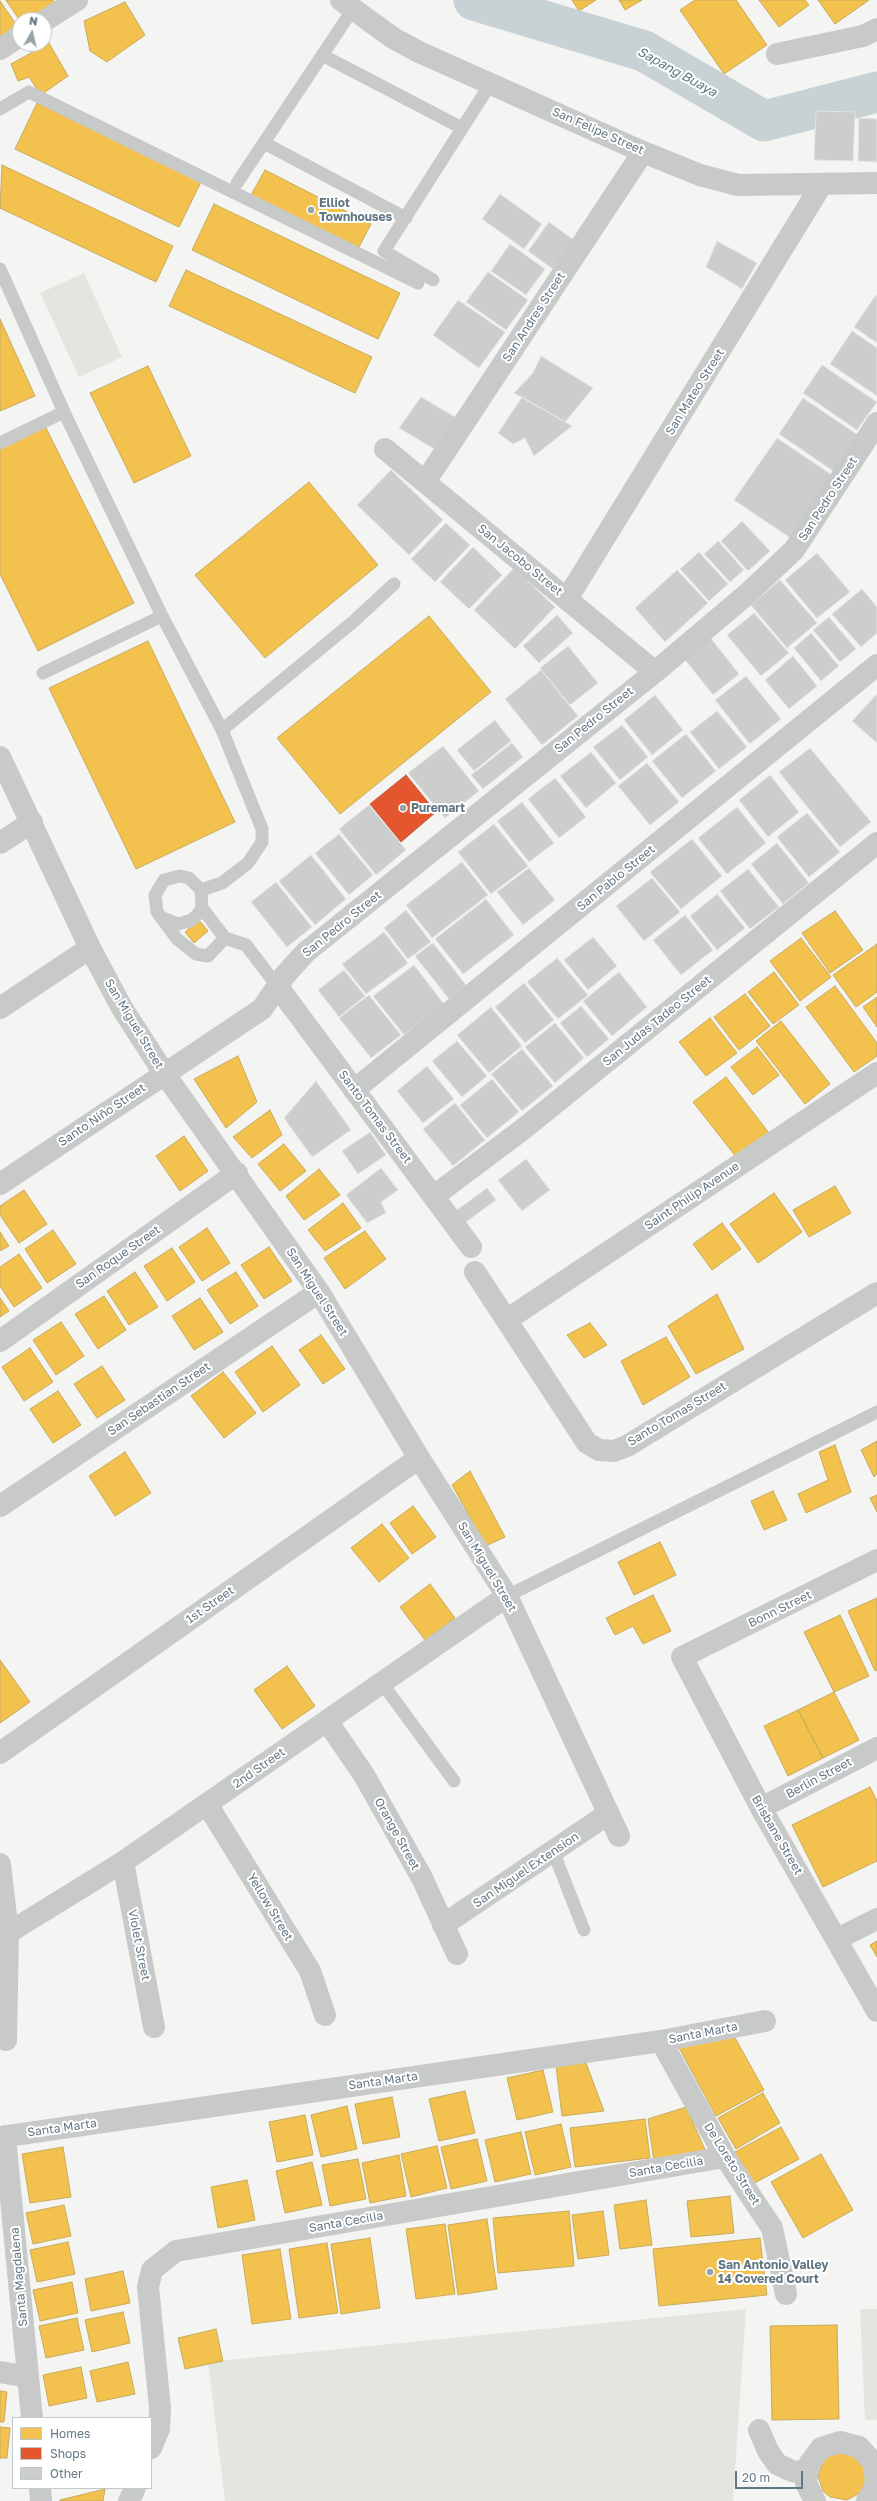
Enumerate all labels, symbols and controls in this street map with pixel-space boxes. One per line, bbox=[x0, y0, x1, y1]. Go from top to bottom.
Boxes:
north arrow bbox=[12, 12, 52, 52]
text: N bbox=[29, 14, 39, 28]
water label: Sapang Buaya bbox=[635, 44, 719, 100]
street label: San Felipe Street bbox=[550, 104, 646, 158]
place label: Elliot Townhouses bbox=[319, 196, 392, 224]
marker: Elliot Townhouses bbox=[306, 205, 316, 215]
street label: San Andres Street bbox=[500, 269, 568, 365]
street label: San Mateo Street bbox=[663, 346, 727, 438]
street label: San Pedro Street bbox=[795, 454, 861, 544]
street label: San Jacobo Street bbox=[475, 521, 565, 599]
street label: San Pedro Street bbox=[552, 684, 636, 756]
place label: Puremart bbox=[411, 801, 465, 815]
marker: Puremart bbox=[398, 803, 408, 813]
street label: San Pablo Street bbox=[574, 842, 658, 914]
street label: San Pedro Street bbox=[300, 888, 384, 960]
street label: San Judas Tadeo Street bbox=[600, 973, 714, 1069]
street label: San Miguel Street bbox=[101, 976, 167, 1072]
street label: Santo Tomas Street bbox=[335, 1068, 415, 1166]
street label: Santo Niño Street bbox=[56, 1080, 148, 1150]
street label: Saint Philip Avenue bbox=[642, 1159, 742, 1233]
street label: San Roque Street bbox=[73, 1222, 163, 1292]
street label: San Miguel Street bbox=[283, 1245, 351, 1339]
street label: San Sebastian Street bbox=[105, 1359, 213, 1439]
street label: Santo Tomas Street bbox=[625, 1379, 729, 1449]
street label: San Miguel Street bbox=[454, 1519, 520, 1615]
street label: 1st Street bbox=[183, 1583, 237, 1627]
street label: Bonn Street bbox=[746, 1588, 814, 1630]
street label: 2nd Street bbox=[230, 1745, 288, 1791]
street label: Berlin Street bbox=[784, 1755, 854, 1801]
street label: Brisbane Street bbox=[748, 1793, 806, 1877]
street label: Orange Street bbox=[371, 1795, 423, 1873]
street label: San Miguel Extension bbox=[470, 1829, 582, 1911]
street label: Yellow Street bbox=[244, 1870, 296, 1944]
street label: Violet Street bbox=[125, 1908, 153, 1982]
street label: Santa Marta bbox=[667, 2019, 739, 2047]
street label: Santa Marta bbox=[347, 2069, 419, 2093]
street label: Santa Marta bbox=[26, 2116, 98, 2140]
street label: De Loreto Street bbox=[701, 2120, 763, 2208]
street label: Santa Cecilia bbox=[628, 2153, 704, 2181]
street label: Santa Cecilia bbox=[308, 2208, 384, 2236]
street label: Santa Magdalena bbox=[7, 2227, 31, 2327]
place label: San Antonio Valley 14 Covered Court bbox=[718, 2258, 829, 2286]
marker: San Antonio Valley 14 Covered Court bbox=[705, 2267, 715, 2277]
legend bbox=[12, 2417, 152, 2489]
text: Homes bbox=[50, 2426, 90, 2441]
text: Shops bbox=[50, 2446, 86, 2461]
scale bar bbox=[737, 2463, 805, 2489]
text: Other bbox=[50, 2466, 83, 2481]
text: 20 m bbox=[742, 2470, 770, 2485]

